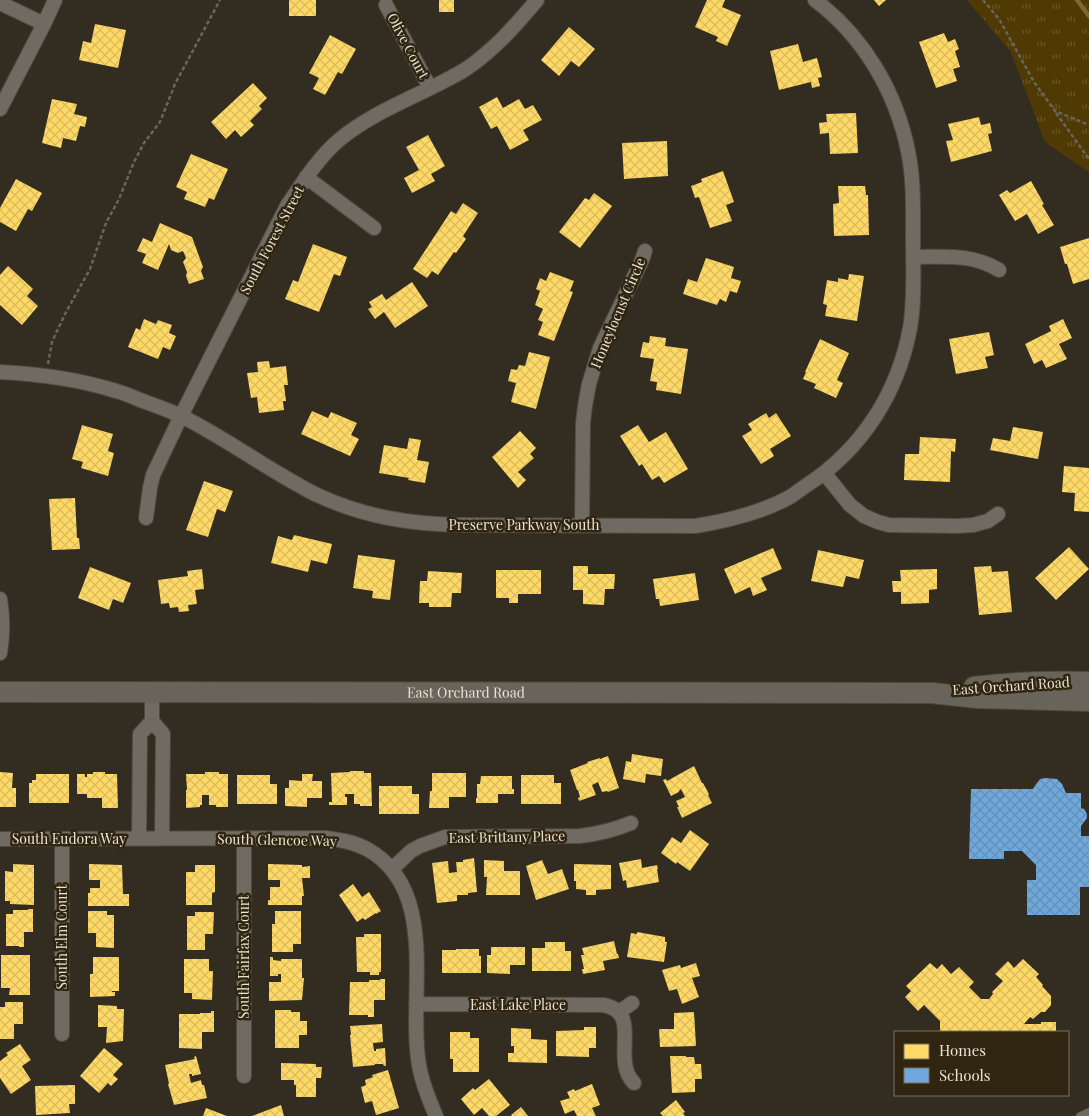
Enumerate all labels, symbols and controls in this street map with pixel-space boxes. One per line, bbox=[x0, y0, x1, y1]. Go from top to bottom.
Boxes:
street label: Olive Court bbox=[383, 9, 434, 83]
street label: South Forest Street bbox=[235, 181, 309, 297]
street label: Honeylocust Circle bbox=[586, 255, 649, 371]
street label: Preserve Parkway South bbox=[448, 515, 600, 534]
street label: East Orchard Road bbox=[952, 672, 1070, 699]
street label: East Orchard Road bbox=[407, 682, 525, 702]
street label: East Brittany Place bbox=[449, 826, 565, 847]
street label: South Eudora Way bbox=[12, 829, 126, 848]
street label: South Glencoe Way bbox=[217, 829, 337, 850]
street label: South Elm Court bbox=[52, 883, 71, 990]
street label: South Fairfax Court bbox=[234, 894, 253, 1019]
street label: East Lake Place bbox=[470, 995, 566, 1014]
legend bbox=[894, 1031, 1069, 1096]
text: Homes bbox=[939, 1040, 986, 1060]
text: Schools bbox=[939, 1065, 991, 1085]

